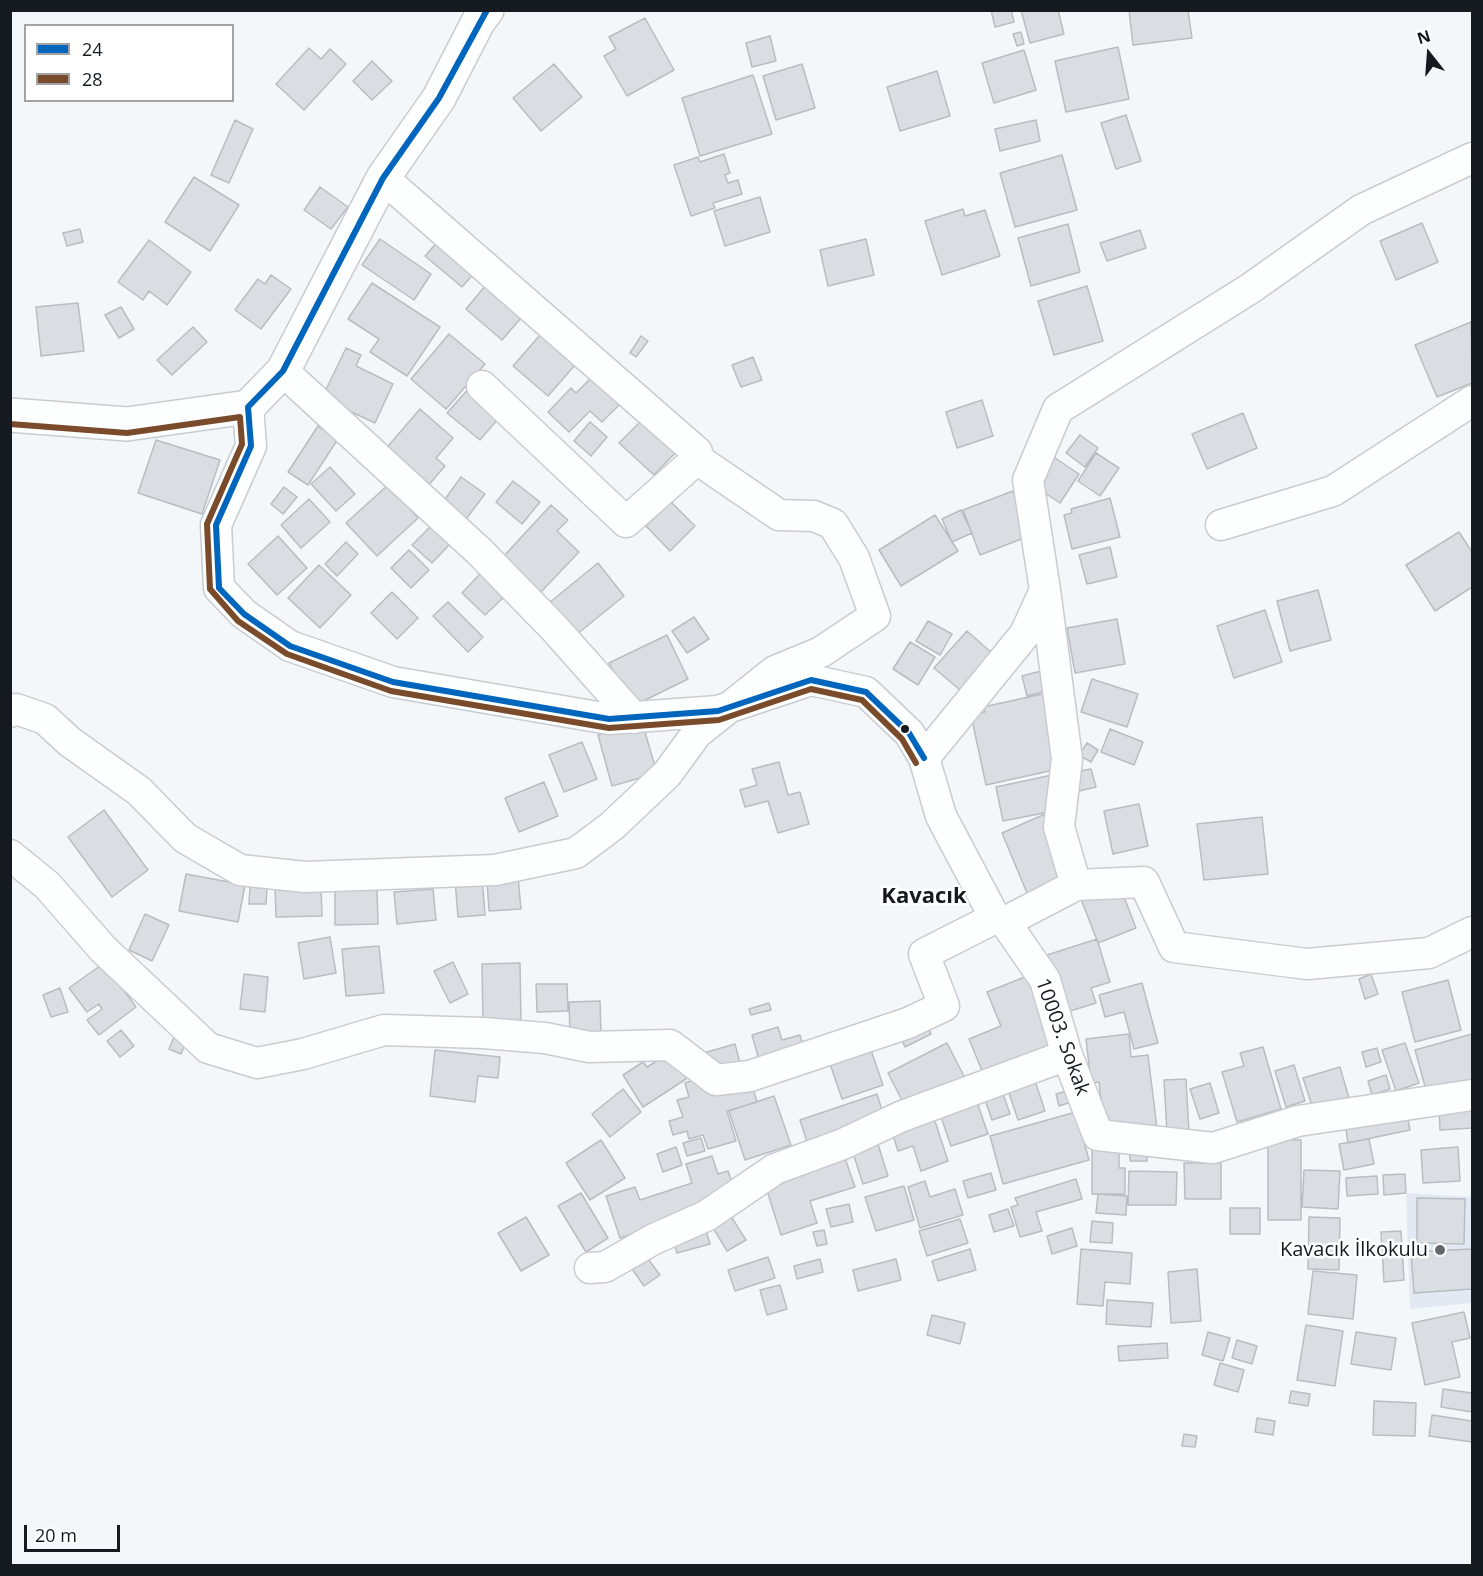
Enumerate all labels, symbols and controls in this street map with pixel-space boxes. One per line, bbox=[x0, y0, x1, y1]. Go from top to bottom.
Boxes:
legend bbox=[24, 24, 234, 102]
north arrow bbox=[1399, 24, 1459, 84]
text: N bbox=[1414, 24, 1433, 49]
text: 24 bbox=[82, 37, 103, 61]
text: 28 bbox=[82, 67, 103, 91]
unlabelled marker bbox=[899, 723, 911, 735]
district label: Kavacık bbox=[881, 884, 967, 910]
street label: 10003. Sokak bbox=[1030, 975, 1094, 1099]
place label: Kavacık İlkokulu bbox=[1280, 1238, 1428, 1262]
marker: Kavacık İlkokulu bbox=[1433, 1243, 1447, 1257]
scale bar bbox=[27, 1513, 123, 1551]
text: 20 m bbox=[35, 1523, 77, 1547]

